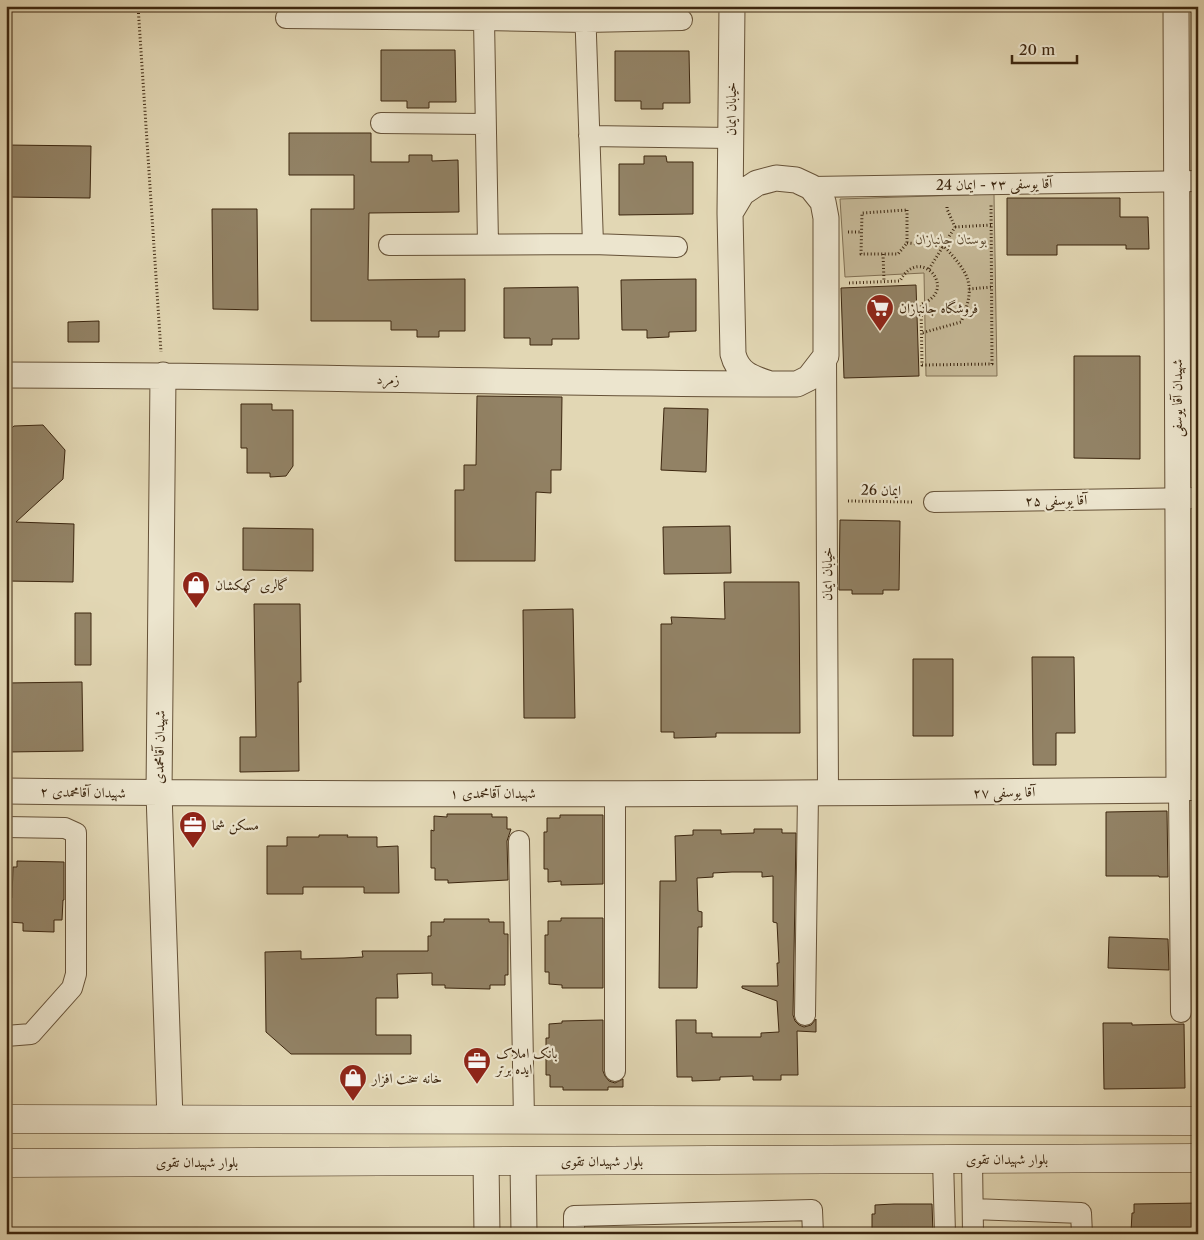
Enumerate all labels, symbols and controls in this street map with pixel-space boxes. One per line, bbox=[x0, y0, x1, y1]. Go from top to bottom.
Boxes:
scale bar bbox=[1012, 32, 1076, 64]
text: 20 m bbox=[1019, 40, 1055, 59]
street label: خیابان ایمان bbox=[722, 82, 740, 136]
street label: آقا یوسفی ۲۳ - ایمان 24 bbox=[936, 174, 1054, 196]
park label: بوستان جانبازان bbox=[915, 230, 987, 248]
supermarket icon: فروشگاه جانبازان bbox=[865, 293, 895, 332]
place label: فروشگاه جانبازان bbox=[899, 299, 978, 317]
street label: شهیدان آقا یوسفی bbox=[1168, 359, 1188, 437]
street label: زمرد bbox=[376, 370, 400, 389]
street label: ایمان 26 bbox=[861, 481, 901, 499]
street label: آقا یوسفی ۲۵ bbox=[1025, 490, 1089, 512]
street label: خیابان ایمان bbox=[818, 547, 836, 601]
shop icon: گالری کهکشان bbox=[181, 570, 211, 609]
place label: گالری کهکشان bbox=[215, 576, 288, 594]
street label: شهیدان آقامحمدی bbox=[149, 710, 170, 784]
street label: شهیدان آقامحمدی ۲ bbox=[40, 782, 126, 803]
street label: آقا یوسفی ۲۷ bbox=[973, 782, 1037, 804]
street label: شهیدان آقامحمدی ۱ bbox=[450, 784, 536, 803]
office icon: مسکن شما bbox=[178, 810, 208, 849]
place label: مسکن شما bbox=[212, 816, 259, 835]
place label: بانک املاک ایده برتر bbox=[494, 1044, 558, 1078]
office icon: بانک املاک ایده برتر bbox=[462, 1046, 492, 1085]
shop icon: خانه سخت افزار bbox=[338, 1063, 368, 1102]
place label: خانه سخت افزار bbox=[370, 1069, 442, 1087]
street label: بلوار شهیدان تقوی bbox=[966, 1150, 1049, 1169]
street label: بلوار شهیدان تقوی bbox=[561, 1152, 644, 1171]
street label: بلوار شهیدان تقوی bbox=[156, 1153, 239, 1172]

